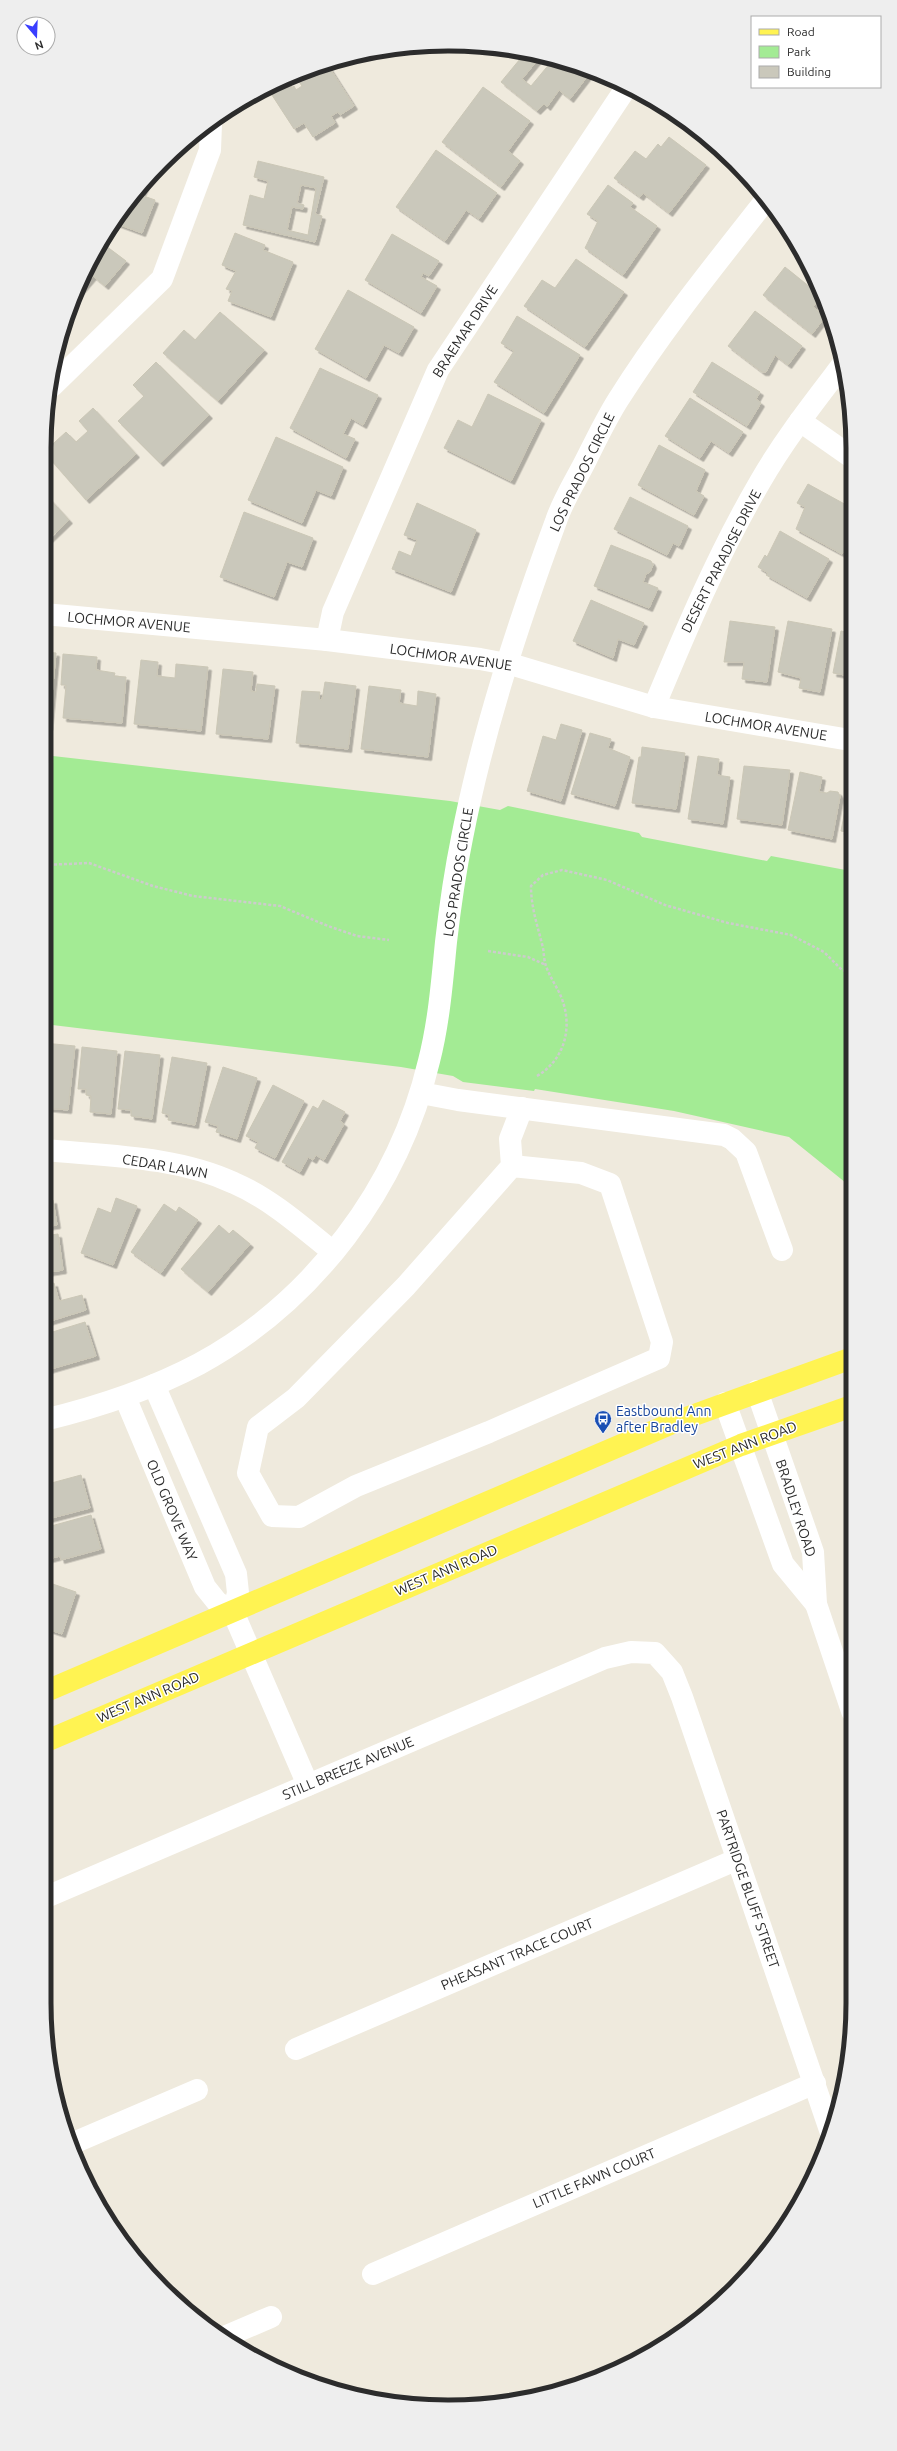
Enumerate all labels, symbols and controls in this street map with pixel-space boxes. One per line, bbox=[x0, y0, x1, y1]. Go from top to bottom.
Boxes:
north arrow bbox=[16, 16, 56, 56]
legend bbox=[751, 16, 881, 88]
text: Road bbox=[787, 25, 815, 38]
text: N bbox=[33, 38, 45, 52]
text: Park bbox=[787, 45, 811, 58]
text: Building bbox=[787, 65, 831, 78]
street label: BRAEMAR DRIVE bbox=[429, 282, 501, 380]
street label: LOS PRADOS CIRCLE bbox=[546, 410, 618, 534]
street label: DESERT PARADISE DRIVE bbox=[678, 487, 764, 635]
street label: LOCHMOR AVENUE bbox=[67, 609, 191, 635]
street label: LOCHMOR AVENUE bbox=[389, 640, 513, 674]
street label: LOCHMOR AVENUE bbox=[704, 708, 828, 744]
street label: LOS PRADOS CIRCLE bbox=[440, 806, 476, 938]
street label: CEDAR LAWN bbox=[121, 1151, 209, 1181]
place label: Eastbound Ann after Bradley bbox=[616, 1403, 711, 1435]
bus stop icon: Eastbound Ann after Bradley bbox=[593, 1409, 613, 1434]
street label: WEST ANN ROAD bbox=[691, 1418, 799, 1472]
street label: OLD GROVE WAY bbox=[143, 1457, 201, 1563]
street label: BRADLEY ROAD bbox=[773, 1457, 819, 1559]
street label: WEST ANN ROAD bbox=[392, 1541, 500, 1599]
street label: WEST ANN ROAD bbox=[94, 1668, 202, 1726]
street label: STILL BREEZE AVENUE bbox=[280, 1733, 416, 1803]
street label: PARTRIDGE BLUFF STREET bbox=[713, 1808, 783, 1971]
street label: PHEASANT TRACE COURT bbox=[438, 1915, 596, 1993]
street label: LITTLE FAWN COURT bbox=[530, 2145, 658, 2211]

